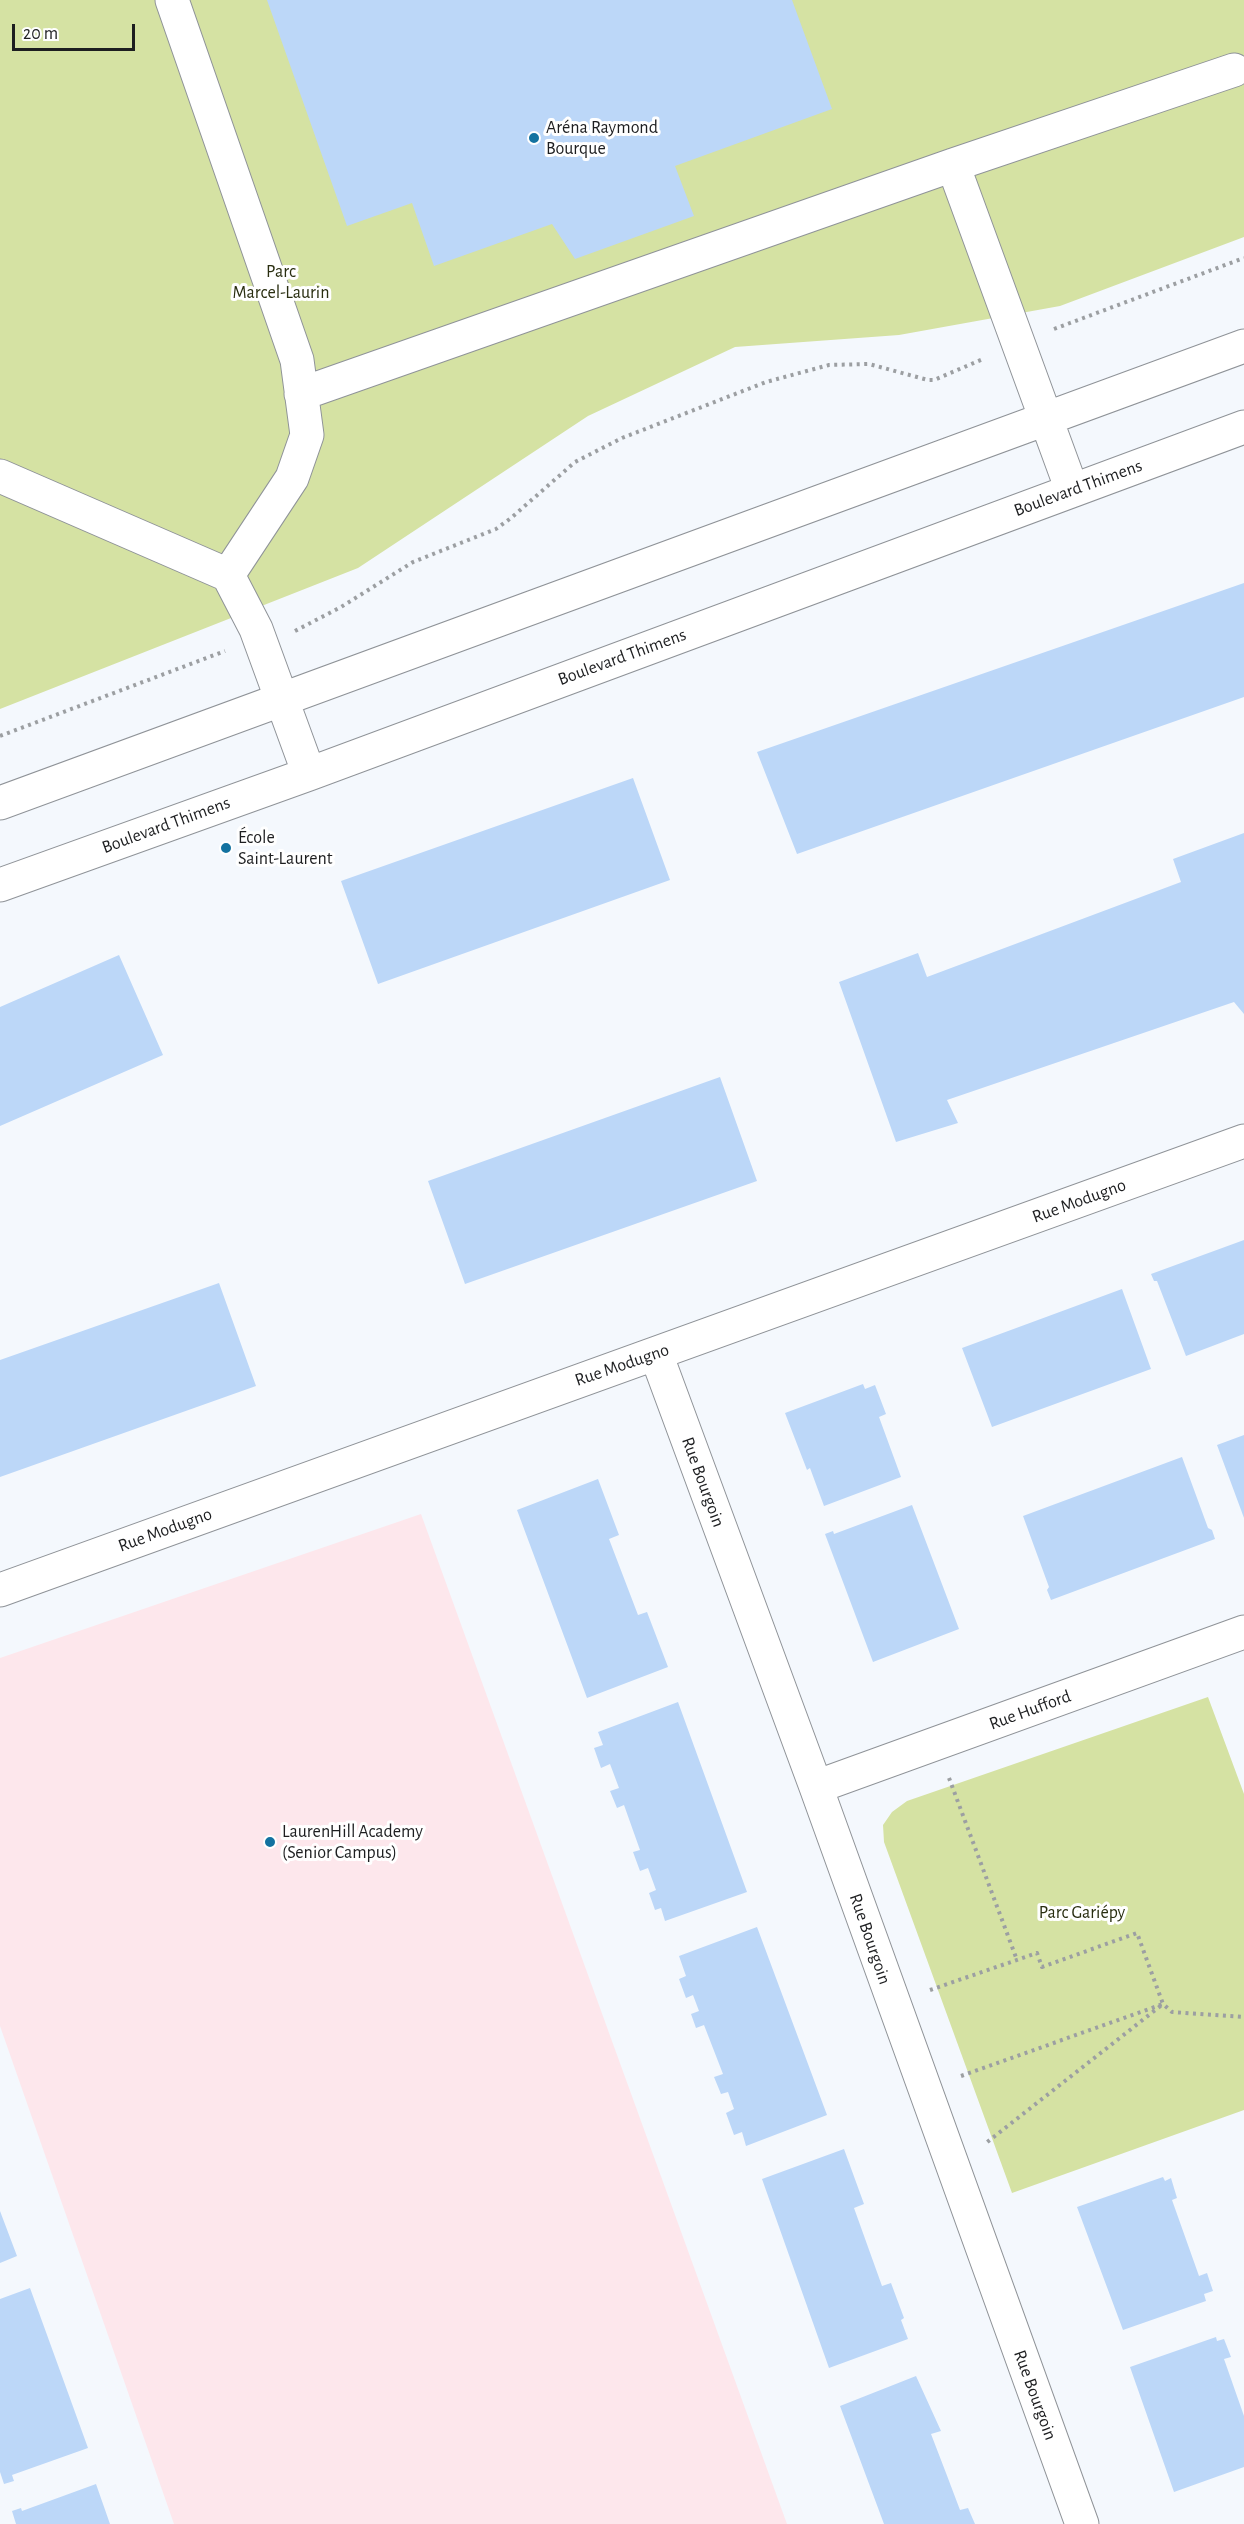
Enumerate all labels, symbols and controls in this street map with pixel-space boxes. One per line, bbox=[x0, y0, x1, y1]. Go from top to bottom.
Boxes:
scale bar bbox=[15, 12, 138, 50]
text: 20 m bbox=[23, 25, 58, 43]
place label: Aréna Raymond Bourque bbox=[546, 117, 658, 160]
marker: Aréna Raymond Bourque bbox=[527, 131, 541, 145]
park label: Parc Marcel-Laurin bbox=[233, 261, 329, 304]
street label: Boulevard Thimens bbox=[1011, 455, 1145, 521]
street label: Boulevard Thimens bbox=[555, 624, 689, 690]
street label: Boulevard Thimens bbox=[99, 792, 233, 858]
place label: École Saint-Laurent bbox=[238, 827, 332, 870]
marker: École Saint-Laurent bbox=[219, 841, 233, 855]
street label: Rue Modugno bbox=[1029, 1174, 1129, 1228]
street label: Rue Modugno bbox=[572, 1339, 672, 1391]
street label: Rue Bourgoin bbox=[677, 1434, 729, 1530]
street label: Rue Modugno bbox=[115, 1503, 215, 1557]
street label: Rue Hufford bbox=[986, 1685, 1074, 1735]
place label: LaurenHill Academy (Senior Campus) bbox=[282, 1821, 423, 1864]
marker: LaurenHill Academy (Senior Campus) bbox=[263, 1835, 277, 1849]
street label: Rue Bourgoin bbox=[844, 1891, 896, 1987]
park label: Parc Gariépy bbox=[1039, 1902, 1125, 1924]
street label: Rue Bourgoin bbox=[1009, 2347, 1061, 2443]

